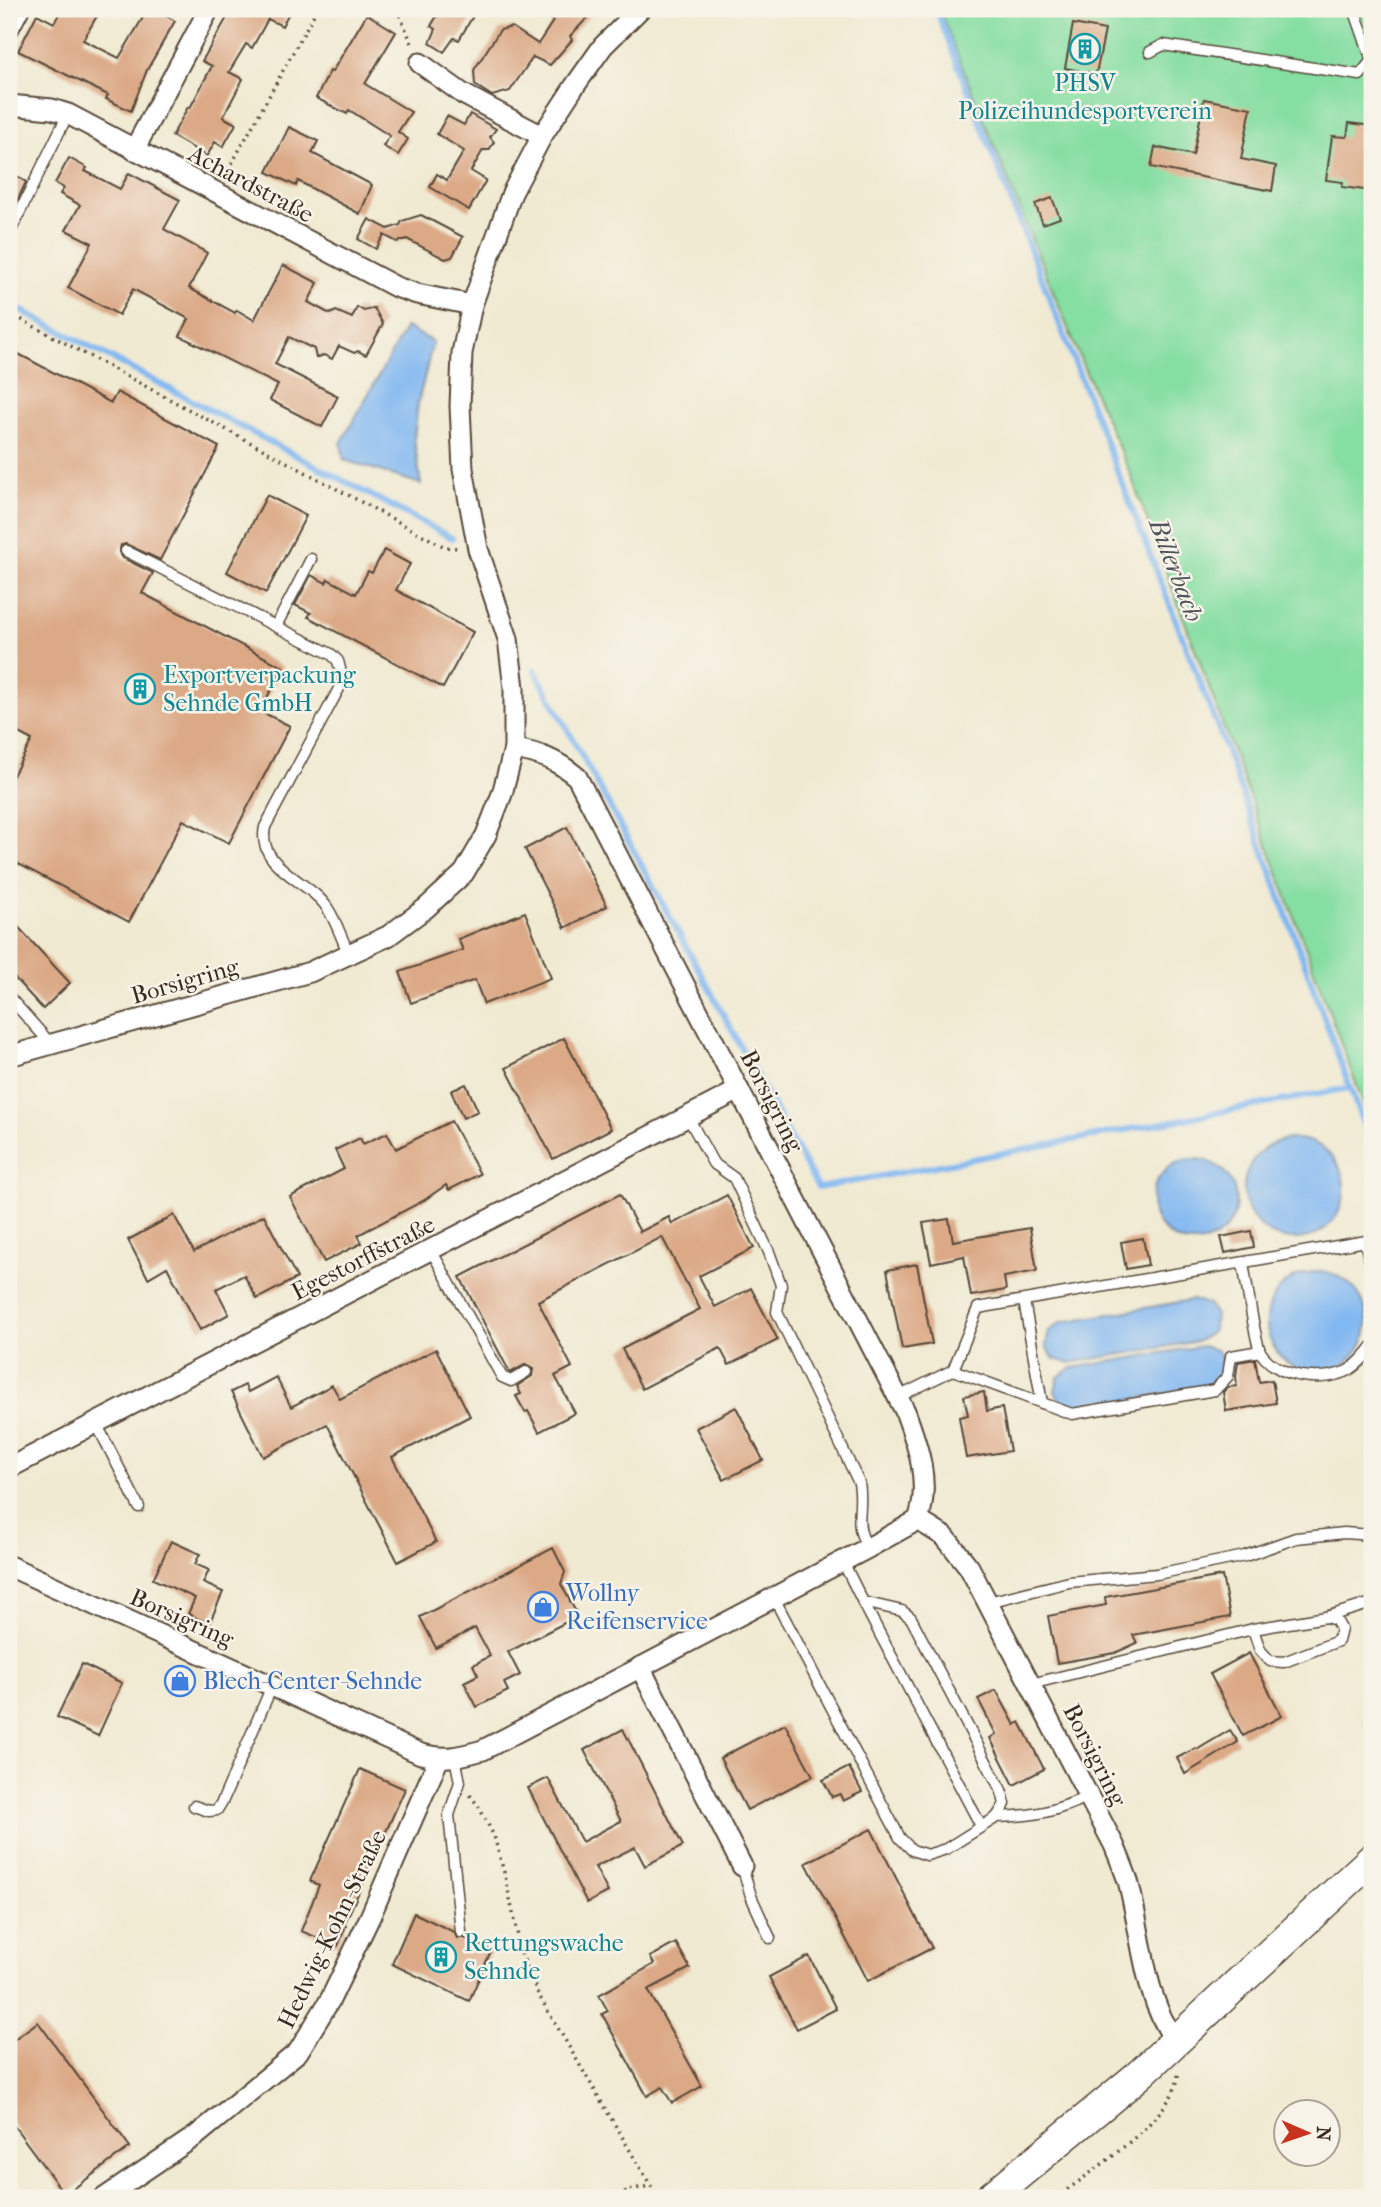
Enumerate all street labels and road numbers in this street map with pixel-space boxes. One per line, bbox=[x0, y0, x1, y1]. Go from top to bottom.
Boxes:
street label: Achardstraße bbox=[183, 139, 318, 229]
street label: Borsigring bbox=[128, 952, 243, 1010]
street label: Borsigring bbox=[734, 1045, 810, 1158]
street label: Egestorffstraße bbox=[287, 1210, 439, 1306]
street label: Borsigring bbox=[126, 1583, 239, 1654]
street label: Borsigring bbox=[1057, 1699, 1133, 1812]
street label: Hedwig-Kohn-Straße bbox=[272, 1825, 392, 2033]

